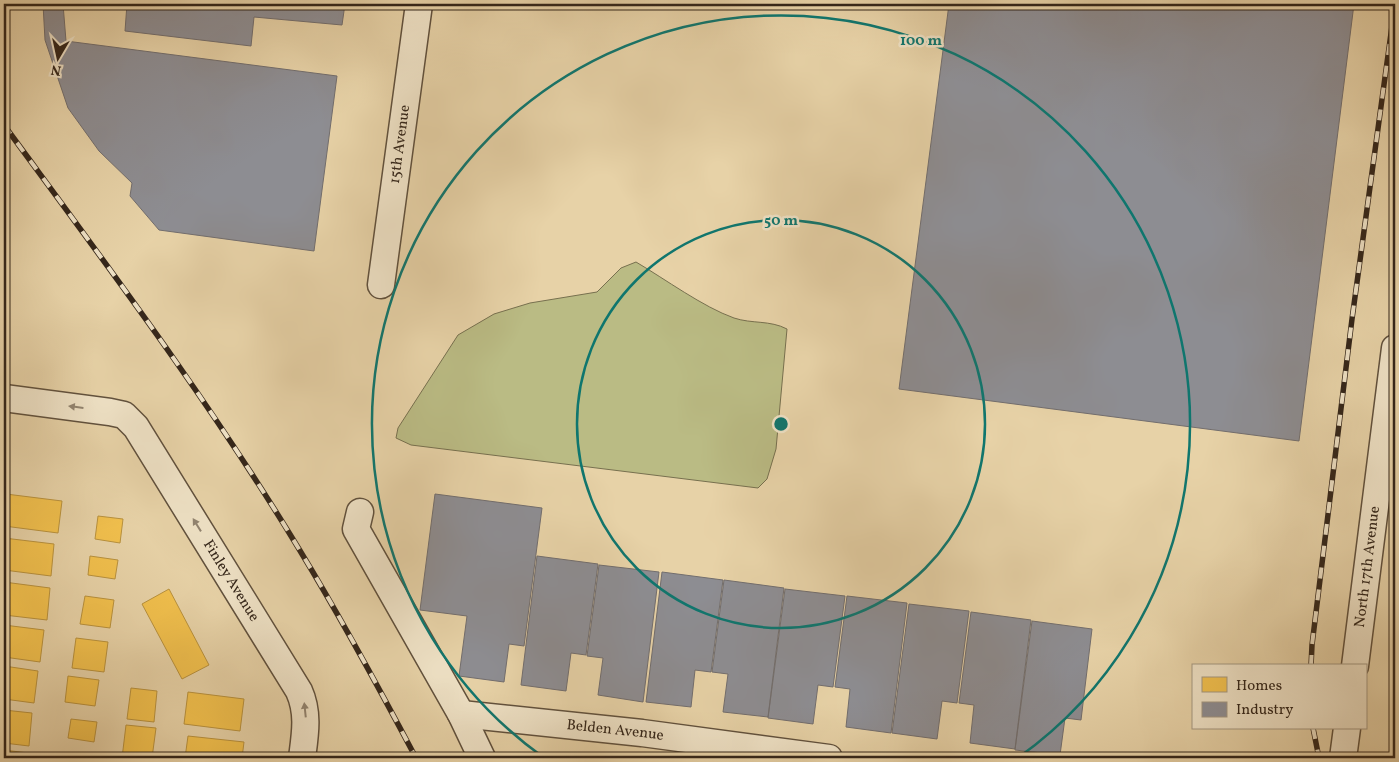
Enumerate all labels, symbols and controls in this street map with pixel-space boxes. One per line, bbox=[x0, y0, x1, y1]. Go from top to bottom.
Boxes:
text: 100 m bbox=[900, 31, 943, 52]
north arrow bbox=[32, 32, 82, 82]
text: N bbox=[50, 59, 63, 80]
street label: 15th Avenue bbox=[384, 104, 416, 185]
text: 50 m bbox=[764, 211, 798, 232]
one-way arrow bbox=[68, 403, 84, 411]
centre of rings bbox=[772, 415, 790, 433]
street label: North 17th Avenue bbox=[1349, 505, 1386, 629]
one-way arrow bbox=[192, 518, 201, 532]
street label: Finley Avenue bbox=[198, 536, 264, 626]
legend bbox=[1192, 664, 1366, 730]
text: Homes bbox=[1236, 676, 1282, 697]
text: Industry bbox=[1236, 700, 1293, 721]
one-way arrow bbox=[301, 701, 309, 717]
street label: Belden Avenue bbox=[565, 715, 665, 746]

